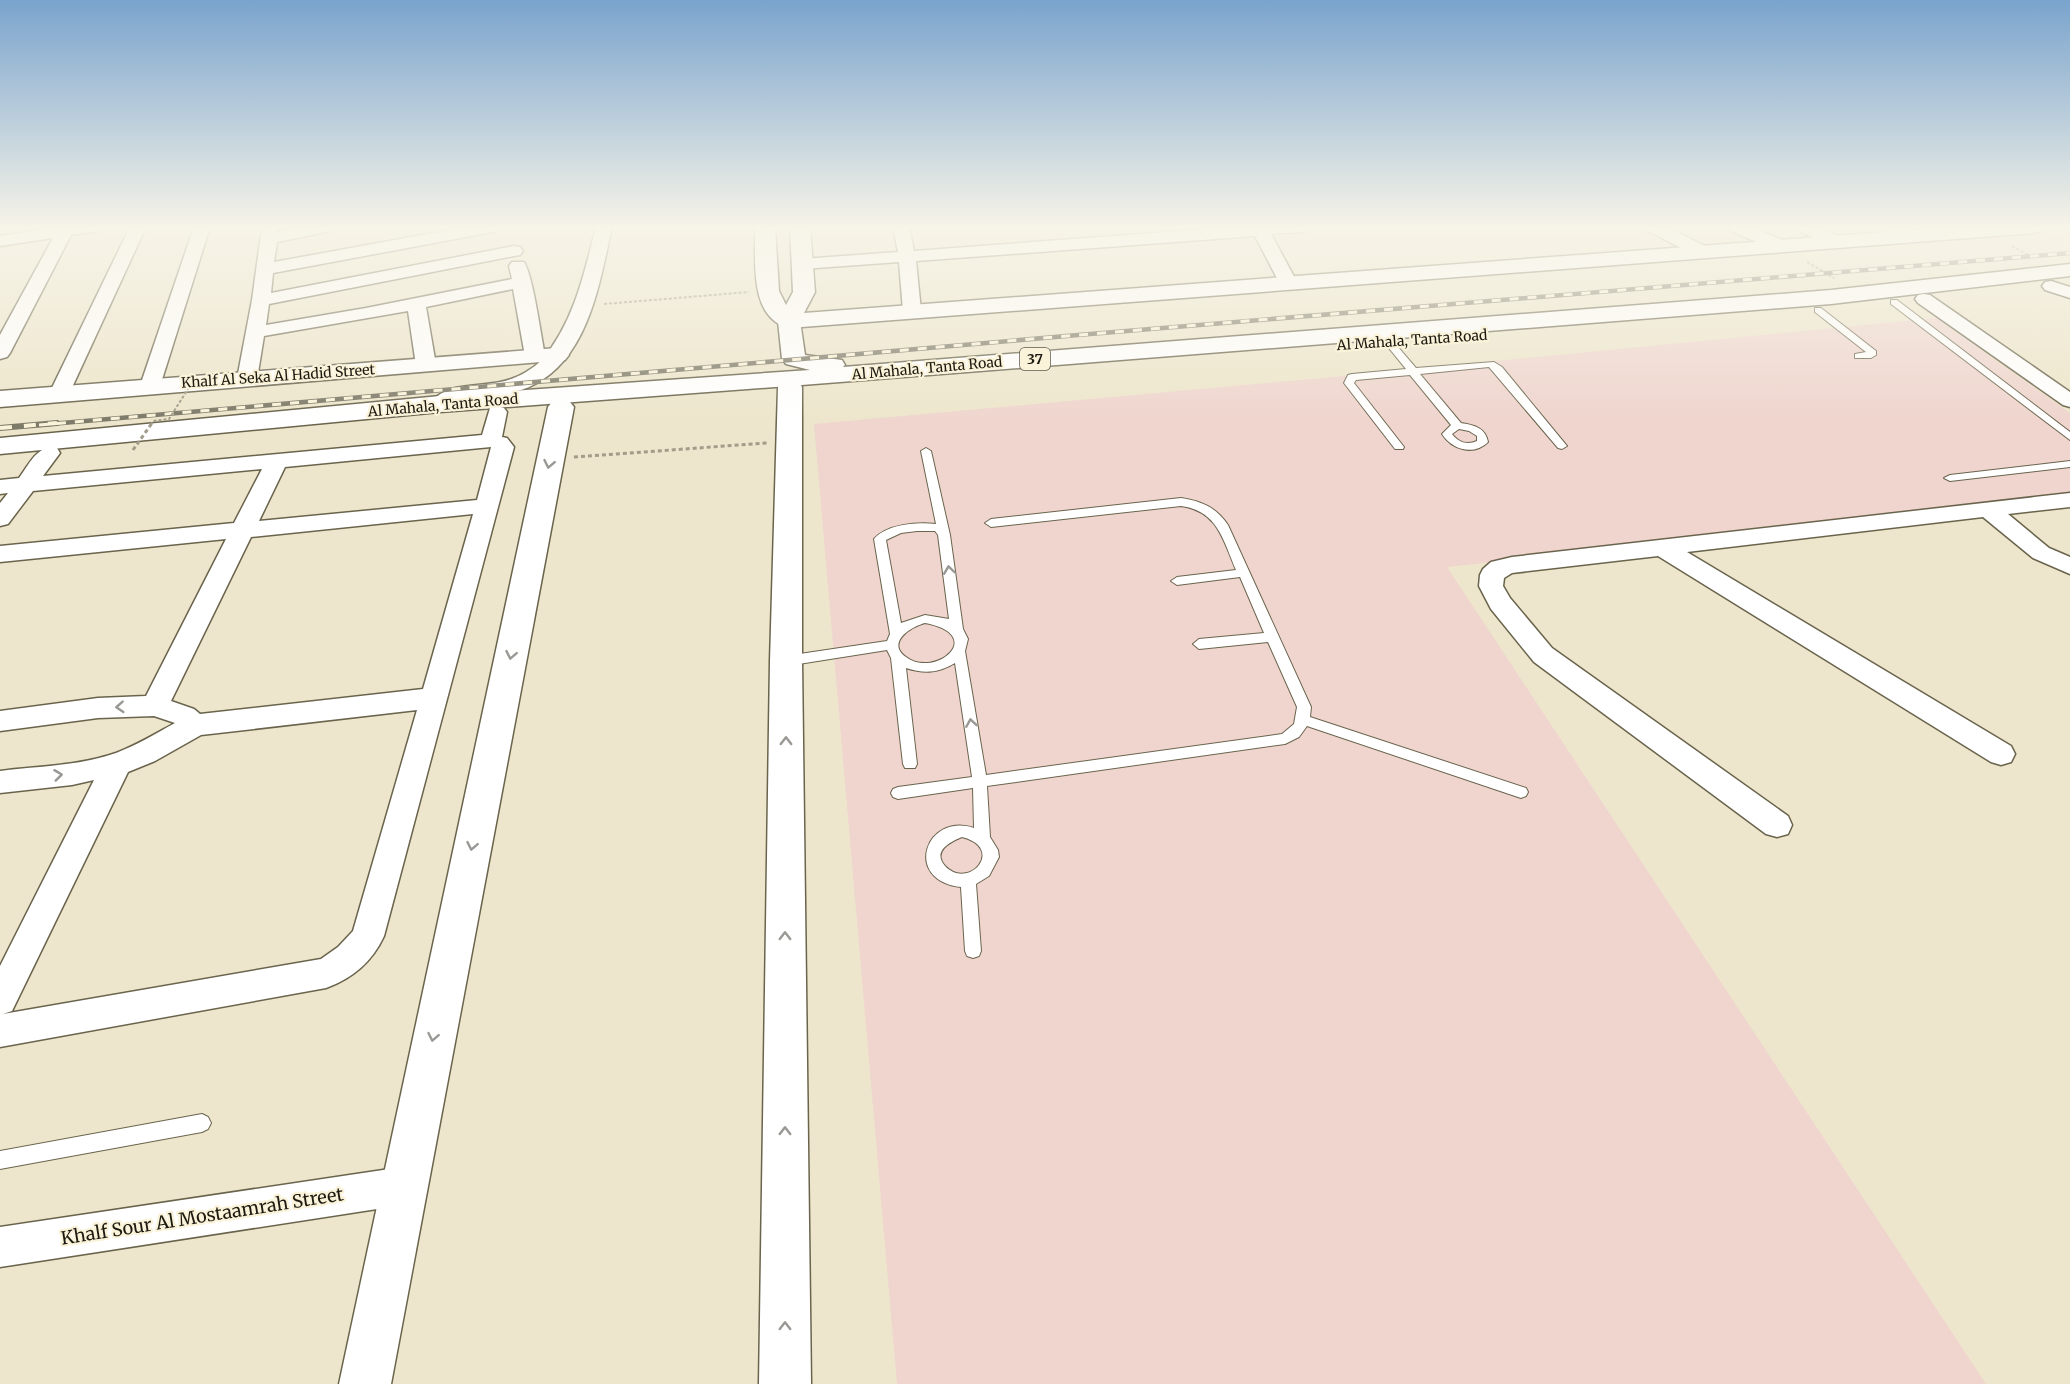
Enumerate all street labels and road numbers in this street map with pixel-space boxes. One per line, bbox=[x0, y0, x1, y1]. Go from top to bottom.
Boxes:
street label: Al Mahala, Tanta Road bbox=[1335, 326, 1489, 354]
road number: 37 bbox=[1020, 348, 1050, 370]
street label: Al Mahala, Tanta Road bbox=[850, 352, 1004, 384]
street label: Khalf Al Seka Al Hadid Street bbox=[180, 360, 376, 392]
street label: Al Mahala, Tanta Road bbox=[366, 389, 520, 421]
street label: Khalf Sour Al Mostaamrah Street bbox=[59, 1182, 345, 1250]

